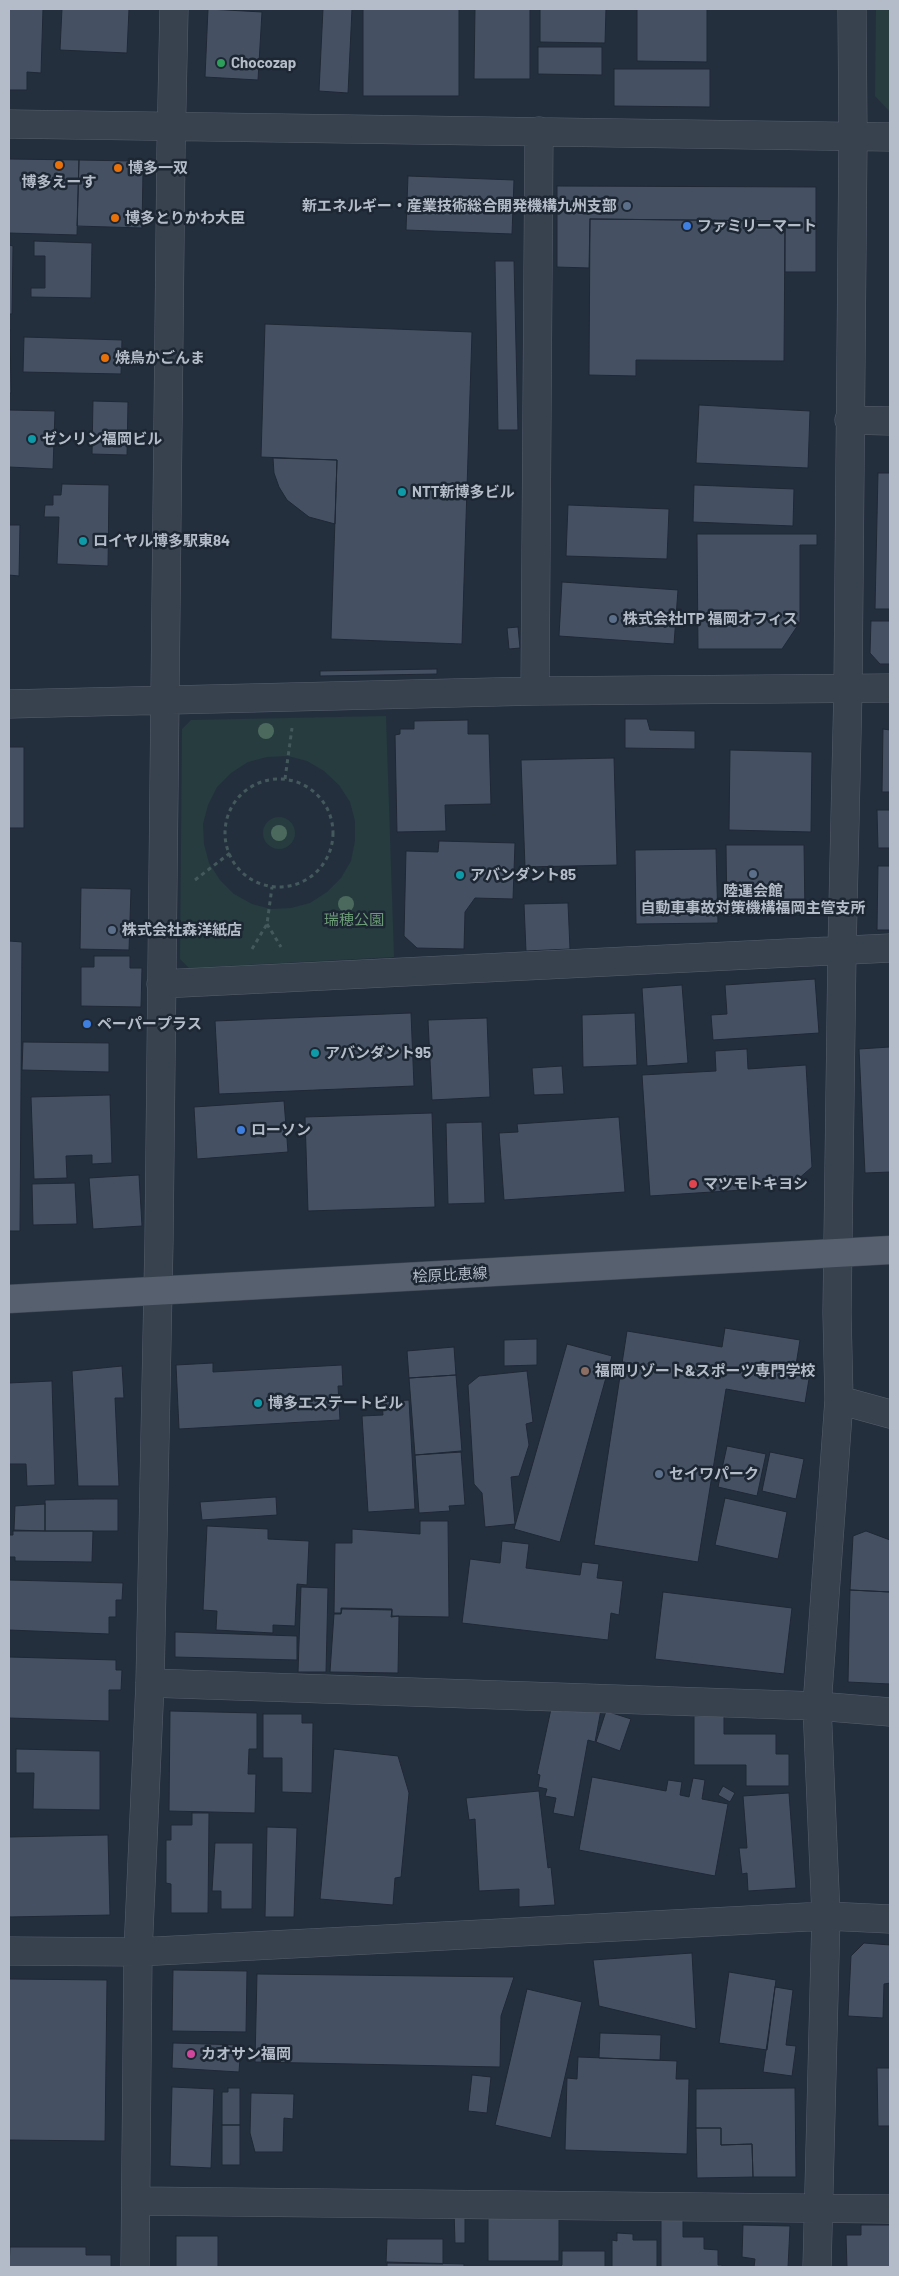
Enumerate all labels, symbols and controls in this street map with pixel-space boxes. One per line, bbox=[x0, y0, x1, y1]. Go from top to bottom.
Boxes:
place label: Chocozap bbox=[231, 54, 296, 72]
marker: Chocozap bbox=[215, 57, 227, 69]
marker: 博多えーす bbox=[53, 159, 65, 171]
place label: 博多一双 bbox=[128, 159, 188, 177]
marker: 博多一双 bbox=[112, 162, 124, 174]
place label: 博多えーす bbox=[22, 173, 96, 191]
place label: 新エネルギー・産業技術総合開発機構九州支部 bbox=[302, 197, 617, 215]
marker: 新エネルギー・産業技術総合開発機構九州支部 bbox=[621, 200, 633, 212]
place label: 博多とりかわ大臣 bbox=[125, 209, 245, 227]
marker: 博多とりかわ大臣 bbox=[109, 212, 121, 224]
place label: ファミリーマート bbox=[697, 217, 817, 235]
marker: ファミリーマート bbox=[681, 220, 693, 232]
place label: 焼鳥かごんま bbox=[115, 349, 205, 367]
marker: 焼鳥かごんま bbox=[99, 352, 111, 364]
place label: ゼンリン福岡ビル bbox=[42, 430, 162, 448]
marker: ゼンリン福岡ビル bbox=[26, 433, 38, 445]
place label: NTT新博多ビル bbox=[412, 483, 515, 501]
marker: NTT新博多ビル bbox=[396, 486, 408, 498]
place label: ロイヤル博多駅東84 bbox=[93, 532, 230, 550]
marker: ロイヤル博多駅東84 bbox=[77, 535, 89, 547]
place label: 株式会社ITP 福岡オフィス bbox=[623, 610, 798, 628]
marker: 株式会社ITP 福岡オフィス bbox=[607, 613, 619, 625]
place label: アバンダント85 bbox=[470, 866, 576, 884]
marker: 陸運会館 自動車事故対策機構福岡主管支所 bbox=[747, 868, 759, 880]
marker: アバンダント85 bbox=[454, 869, 466, 881]
place label: 陸運会館 自動車事故対策機構福岡主管支所 bbox=[641, 882, 865, 917]
park label: 瑞穂公園 bbox=[324, 911, 384, 929]
place label: 株式会社森洋紙店 bbox=[122, 921, 242, 939]
marker: 株式会社森洋紙店 bbox=[106, 924, 118, 936]
place label: ペーパープラス bbox=[97, 1015, 202, 1033]
marker: ペーパープラス bbox=[81, 1018, 93, 1030]
place label: アバンダント95 bbox=[325, 1044, 431, 1062]
marker: アバンダント95 bbox=[309, 1047, 321, 1059]
place label: ローソン bbox=[251, 1121, 311, 1139]
marker: ローソン bbox=[235, 1124, 247, 1136]
place label: マツモトキヨシ bbox=[703, 1175, 808, 1193]
marker: マツモトキヨシ bbox=[687, 1178, 699, 1190]
street label: 桧原比恵線 bbox=[412, 1264, 488, 1286]
place label: 福岡リゾート&スポーツ専門学校 bbox=[595, 1362, 816, 1380]
marker: 福岡リゾート&スポーツ専門学校 bbox=[579, 1365, 591, 1377]
place label: 博多エステートビル bbox=[268, 1394, 403, 1412]
marker: 博多エステートビル bbox=[252, 1397, 264, 1409]
place label: セイワパーク bbox=[669, 1465, 759, 1483]
marker: セイワパーク bbox=[653, 1468, 665, 1480]
place label: カオサン福岡 bbox=[201, 2045, 291, 2063]
marker: カオサン福岡 bbox=[185, 2048, 197, 2060]

